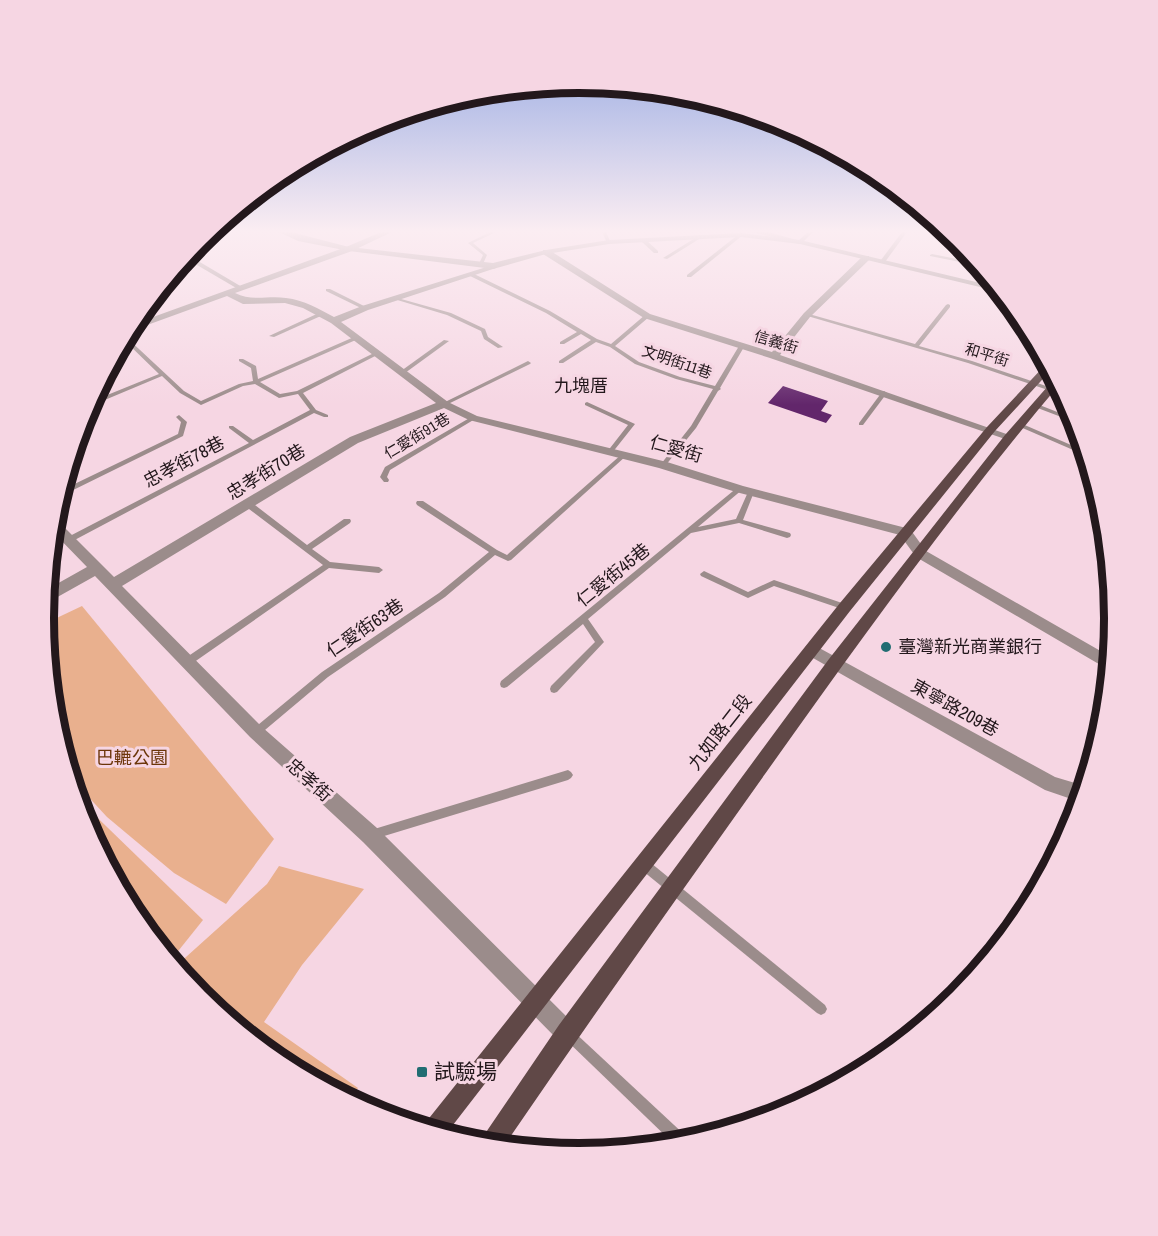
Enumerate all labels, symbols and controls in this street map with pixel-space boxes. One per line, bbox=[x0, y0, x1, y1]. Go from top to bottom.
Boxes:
street label: 信義街 bbox=[752, 325, 801, 358]
street label: 和平街 bbox=[963, 338, 1012, 371]
street label: 文明街11巷 bbox=[639, 340, 715, 383]
district label: 九塊厝 bbox=[554, 373, 608, 398]
street label: 仁愛街91巷 bbox=[380, 408, 454, 464]
street label: 仁愛街 bbox=[647, 429, 706, 468]
street label: 忠孝街78巷 bbox=[139, 430, 229, 493]
street label: 忠孝街70巷 bbox=[222, 438, 310, 506]
street label: 仁愛街45巷 bbox=[570, 537, 655, 612]
street label: 仁愛街63巷 bbox=[321, 593, 408, 663]
place label: 臺灣新光商業銀行 bbox=[898, 634, 1042, 659]
marker: 臺灣新光商業銀行 bbox=[879, 640, 893, 654]
street label: 東寧路209巷 bbox=[907, 673, 1004, 742]
street label: 九如路二段 bbox=[682, 689, 757, 775]
park label: 巴轆公園 bbox=[96, 745, 168, 770]
street label: 忠孝街 bbox=[281, 752, 338, 807]
place label: 試驗場 bbox=[434, 1057, 497, 1086]
marker: 試驗場 bbox=[415, 1065, 429, 1079]

